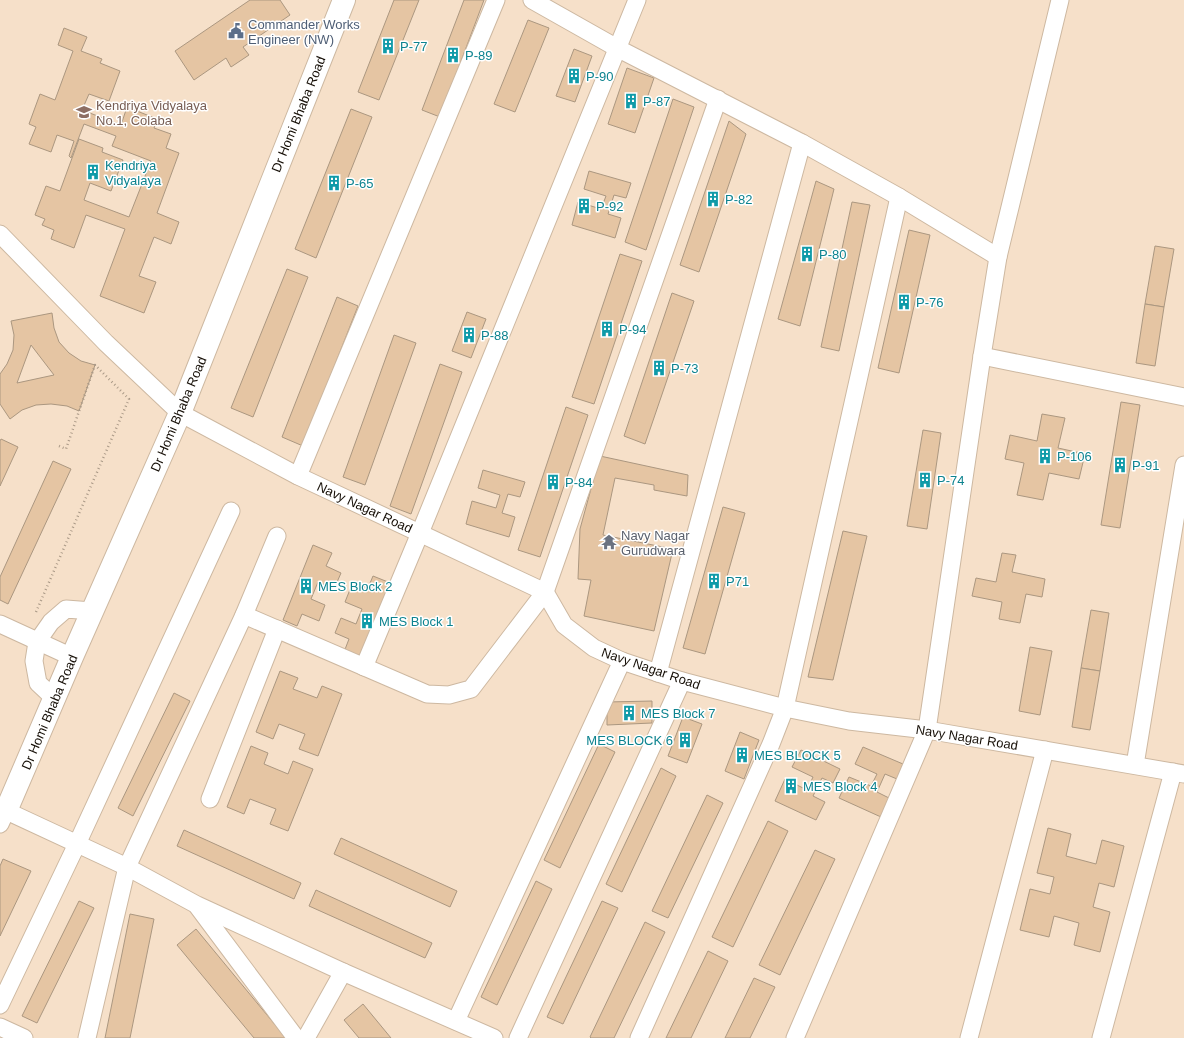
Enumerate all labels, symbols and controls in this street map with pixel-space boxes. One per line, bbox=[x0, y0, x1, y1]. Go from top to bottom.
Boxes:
place label: Commander Works Engineer (NW) bbox=[248, 17, 360, 47]
public building icon: Commander Works Engineer (NW) bbox=[227, 22, 245, 40]
building icon: P-77 bbox=[379, 37, 397, 55]
place label: P-77 bbox=[400, 39, 427, 54]
building icon: P-89 bbox=[444, 46, 462, 64]
place label: P-89 bbox=[465, 48, 492, 63]
street label: Dr Homi Bhaba Road bbox=[268, 54, 329, 174]
building icon: P-90 bbox=[565, 67, 583, 85]
place label: P-90 bbox=[586, 69, 613, 84]
building icon: P-87 bbox=[622, 92, 640, 110]
place label: P-87 bbox=[643, 94, 670, 109]
place label: Kendriya Vidyalaya No.1, Colaba bbox=[96, 98, 208, 128]
school or university icon: Kendriya Vidyalaya No.1, Colaba bbox=[75, 103, 93, 121]
place label: Kendriya Vidyalaya bbox=[105, 158, 162, 188]
building icon: Kendriya Vidyalaya bbox=[84, 163, 102, 181]
building icon: P-65 bbox=[325, 174, 343, 192]
place label: P-65 bbox=[346, 176, 373, 191]
building icon: P-82 bbox=[704, 190, 722, 208]
place label: P-82 bbox=[725, 192, 752, 207]
building icon: P-92 bbox=[575, 197, 593, 215]
place label: P-92 bbox=[596, 199, 623, 214]
building icon: P-80 bbox=[798, 245, 816, 263]
place label: P-80 bbox=[819, 247, 846, 262]
building icon: P-76 bbox=[895, 293, 913, 311]
place label: P-76 bbox=[916, 295, 943, 310]
building icon: P-94 bbox=[598, 320, 616, 338]
place label: P-94 bbox=[619, 322, 646, 337]
building icon: P-88 bbox=[460, 326, 478, 344]
place label: P-88 bbox=[481, 328, 508, 343]
street label: Dr Homi Bhaba Road bbox=[147, 354, 210, 474]
building icon: P-73 bbox=[650, 359, 668, 377]
place label: P-73 bbox=[671, 361, 698, 376]
building icon: P-106 bbox=[1036, 447, 1054, 465]
place label: P-106 bbox=[1057, 449, 1092, 464]
building icon: P-91 bbox=[1111, 456, 1129, 474]
place label: P-91 bbox=[1132, 458, 1159, 473]
building icon: P-74 bbox=[916, 471, 934, 489]
building icon: P-84 bbox=[544, 473, 562, 491]
place label: P-74 bbox=[937, 473, 964, 488]
place label: P-84 bbox=[565, 475, 592, 490]
street label: Navy Nagar Road bbox=[315, 479, 415, 536]
place label: Navy Nagar Gurudwara bbox=[621, 528, 690, 558]
temple icon: Navy Nagar Gurudwara bbox=[600, 533, 618, 551]
building icon: P71 bbox=[705, 572, 723, 590]
place label: P71 bbox=[726, 574, 749, 589]
building icon: MES Block 2 bbox=[297, 577, 315, 595]
place label: MES Block 2 bbox=[318, 579, 392, 594]
building icon: MES Block 1 bbox=[358, 612, 376, 630]
place label: MES Block 1 bbox=[379, 614, 453, 629]
street label: Navy Nagar Road bbox=[600, 645, 702, 692]
street label: Dr Homi Bhaba Road bbox=[18, 652, 81, 772]
building icon: MES Block 7 bbox=[620, 704, 638, 722]
place label: MES Block 7 bbox=[641, 706, 715, 721]
street label: Navy Nagar Road bbox=[915, 722, 1019, 753]
building icon: MES BLOCK 6 bbox=[676, 731, 694, 749]
place label: MES BLOCK 6 bbox=[586, 733, 673, 748]
building icon: MES BLOCK 5 bbox=[733, 746, 751, 764]
place label: MES BLOCK 5 bbox=[754, 748, 841, 763]
building icon: MES Block 4 bbox=[782, 777, 800, 795]
place label: MES Block 4 bbox=[803, 779, 877, 794]

